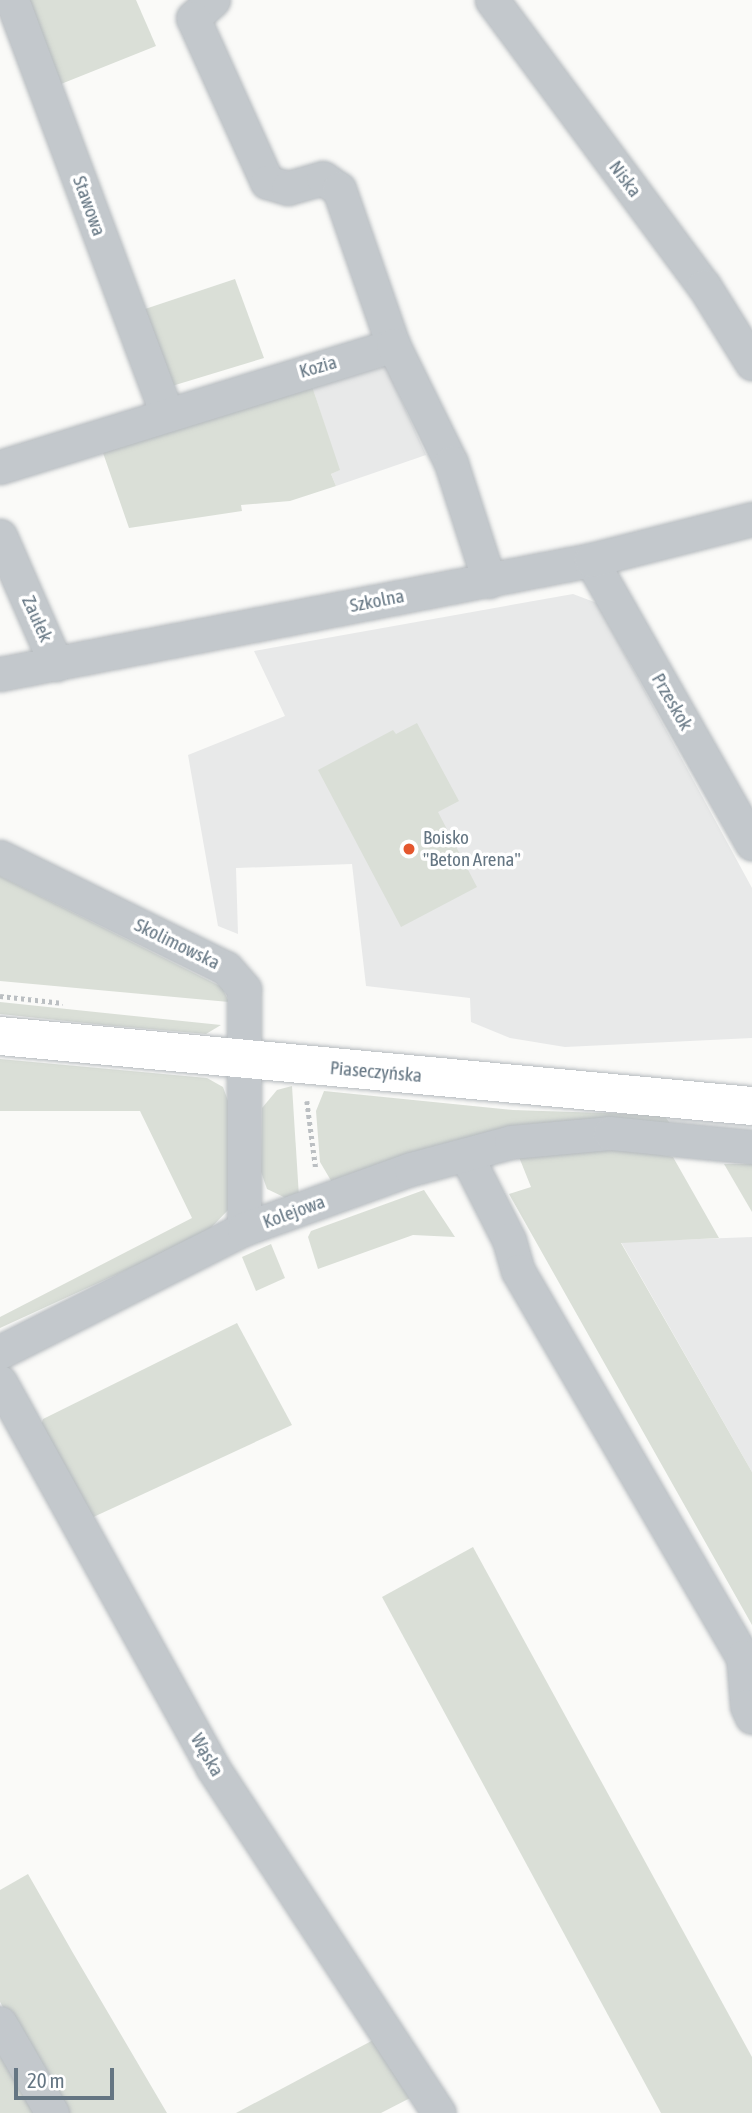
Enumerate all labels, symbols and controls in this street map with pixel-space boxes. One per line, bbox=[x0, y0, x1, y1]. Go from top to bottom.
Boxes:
street label: Niska bbox=[604, 156, 646, 202]
street label: Stawowa bbox=[68, 173, 110, 239]
street label: Kozia bbox=[297, 351, 339, 383]
street label: Szkolna bbox=[348, 585, 406, 617]
street label: Zaułek bbox=[17, 592, 57, 646]
street label: Przeskok bbox=[647, 669, 697, 735]
place label: Boisko "Beton Arena" bbox=[423, 827, 521, 871]
marker: Boisko "Beton Arena" bbox=[401, 841, 417, 857]
street label: Skolimowska bbox=[131, 914, 223, 974]
street label: Piaseczyńska bbox=[329, 1057, 423, 1087]
street label: Kolejowa bbox=[260, 1190, 328, 1234]
street label: Wąska bbox=[186, 1729, 228, 1781]
scale bar bbox=[18, 2054, 117, 2098]
text: 20 m bbox=[27, 2068, 65, 2092]

